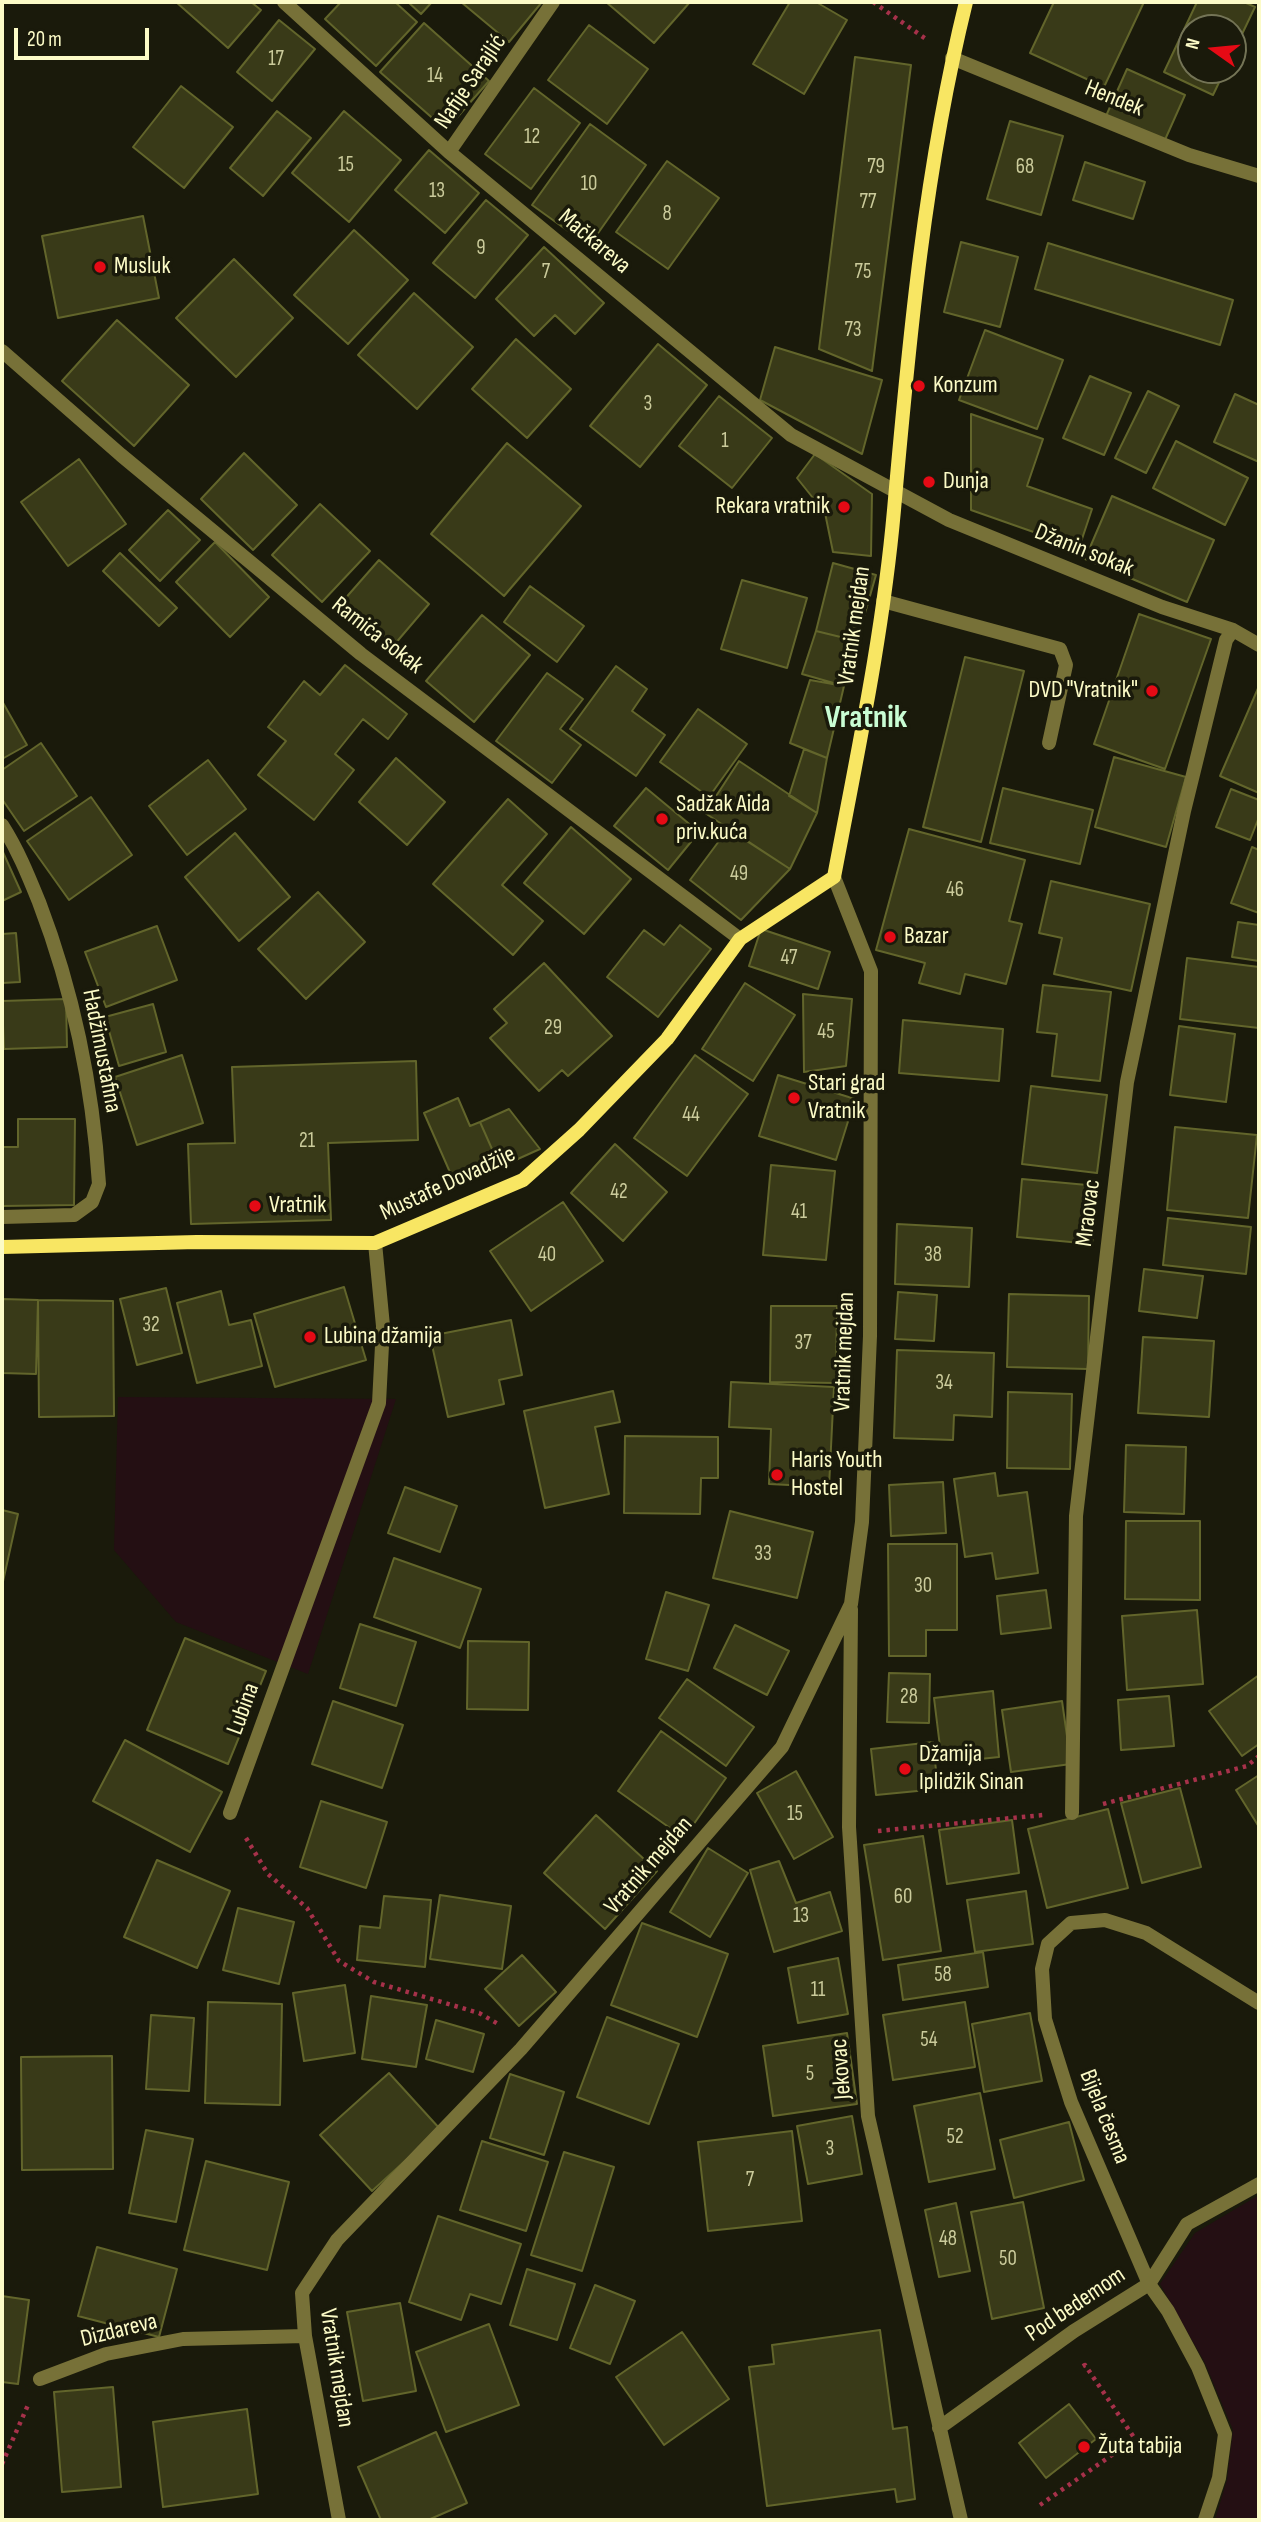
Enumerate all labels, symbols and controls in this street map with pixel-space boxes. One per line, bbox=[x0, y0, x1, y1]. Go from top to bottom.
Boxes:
scale bar bbox=[18, 14, 152, 58]
north arrow bbox=[1177, 14, 1247, 84]
text: 20 m bbox=[27, 27, 62, 52]
street label: Nafije Sarajlić bbox=[429, 29, 513, 135]
text: N bbox=[1181, 36, 1206, 52]
house number: 17 bbox=[268, 47, 284, 73]
house number: 14 bbox=[427, 64, 443, 90]
street label: Hendek bbox=[1080, 74, 1148, 124]
house number: 12 bbox=[524, 125, 540, 151]
house number: 15 bbox=[338, 153, 354, 179]
house number: 79 bbox=[867, 155, 885, 181]
house number: 68 bbox=[1016, 155, 1034, 181]
house number: 10 bbox=[581, 172, 597, 198]
house number: 13 bbox=[429, 179, 445, 205]
house number: 77 bbox=[860, 190, 876, 216]
house number: 8 bbox=[662, 202, 672, 228]
street label: Mačkareva bbox=[552, 203, 636, 281]
house number: 9 bbox=[476, 236, 486, 262]
place label: Musluk bbox=[114, 253, 171, 281]
marker: Musluk bbox=[92, 259, 108, 275]
house number: 7 bbox=[542, 260, 550, 286]
house number: 75 bbox=[855, 260, 871, 286]
house number: 73 bbox=[844, 318, 862, 344]
place label: Konzum bbox=[933, 372, 998, 400]
marker: Konzum bbox=[911, 378, 927, 394]
house number: 3 bbox=[644, 392, 652, 418]
house number: 1 bbox=[721, 429, 729, 455]
place label: Dunja bbox=[943, 468, 989, 496]
marker: Dunja bbox=[921, 474, 937, 490]
place label: Rekara vratnik bbox=[715, 493, 830, 521]
marker: Rekara vratnik bbox=[836, 499, 852, 515]
street label: Džanin sokak bbox=[1030, 518, 1138, 584]
street label: Vratnik mejdan bbox=[832, 565, 878, 687]
street label: Ramića sokak bbox=[325, 591, 429, 681]
place label: DVD "Vratnik" bbox=[1029, 677, 1138, 705]
marker: DVD "Vratnik" bbox=[1144, 683, 1160, 699]
district label: Vratnik bbox=[825, 700, 907, 738]
place label: Sadžak Aida priv.kuća bbox=[676, 791, 770, 847]
marker: Sadžak Aida priv.kuća bbox=[654, 811, 670, 827]
house number: 49 bbox=[730, 862, 748, 888]
house number: 46 bbox=[946, 878, 964, 904]
place label: Bazar bbox=[904, 923, 949, 951]
marker: Bazar bbox=[882, 929, 898, 945]
house number: 47 bbox=[780, 946, 798, 972]
street label: Hadžimustafina bbox=[75, 987, 127, 1115]
house number: 29 bbox=[544, 1016, 562, 1042]
house number: 45 bbox=[817, 1020, 835, 1046]
place label: Stari grad Vratnik bbox=[808, 1070, 885, 1126]
marker: Stari grad Vratnik bbox=[786, 1090, 802, 1106]
house number: 44 bbox=[682, 1103, 700, 1129]
house number: 21 bbox=[299, 1129, 315, 1155]
street label: Mustafe Dovadžije bbox=[376, 1140, 520, 1228]
street label: Mraovac bbox=[1071, 1178, 1107, 1248]
house number: 42 bbox=[610, 1180, 628, 1206]
place label: Vratnik bbox=[269, 1192, 326, 1220]
marker: Vratnik bbox=[247, 1198, 263, 1214]
house number: 41 bbox=[791, 1200, 807, 1226]
house number: 40 bbox=[538, 1243, 556, 1269]
house number: 38 bbox=[924, 1243, 942, 1269]
street label: Vratnik mejdan bbox=[829, 1291, 861, 1413]
house number: 32 bbox=[142, 1313, 160, 1339]
place label: Lubina džamija bbox=[324, 1323, 442, 1351]
marker: Lubina džamija bbox=[302, 1329, 318, 1345]
house number: 37 bbox=[794, 1331, 812, 1357]
house number: 34 bbox=[935, 1371, 953, 1397]
place label: Haris Youth Hostel bbox=[791, 1447, 883, 1503]
marker: Haris Youth Hostel bbox=[769, 1467, 785, 1483]
house number: 33 bbox=[754, 1542, 772, 1568]
house number: 30 bbox=[914, 1574, 932, 1600]
street label: Lubina bbox=[221, 1679, 267, 1739]
house number: 28 bbox=[900, 1685, 918, 1711]
place label: Džamija Iplidžik Sinan bbox=[919, 1741, 1024, 1797]
marker: Džamija Iplidžik Sinan bbox=[897, 1761, 913, 1777]
house number: 15 bbox=[787, 1802, 803, 1828]
street label: Vratnik mejdan bbox=[599, 1811, 699, 1921]
house number: 60 bbox=[894, 1885, 912, 1911]
house number: 13 bbox=[793, 1904, 809, 1930]
house number: 58 bbox=[934, 1963, 952, 1989]
house number: 11 bbox=[811, 1978, 825, 2004]
house number: 54 bbox=[920, 2028, 938, 2054]
street label: Jekovac bbox=[826, 2038, 858, 2100]
house number: 5 bbox=[806, 2062, 814, 2088]
street label: Bijela česma bbox=[1072, 2066, 1136, 2168]
house number: 52 bbox=[946, 2125, 964, 2151]
house number: 3 bbox=[826, 2137, 834, 2163]
house number: 7 bbox=[746, 2168, 754, 2194]
house number: 48 bbox=[939, 2227, 957, 2253]
house number: 50 bbox=[999, 2247, 1017, 2273]
street label: Pod bedemom bbox=[1021, 2261, 1131, 2349]
street label: Vratnik mejdan bbox=[312, 2306, 360, 2430]
street label: Dizdareva bbox=[78, 2308, 160, 2354]
place label: Žuta tabija bbox=[1098, 2433, 1182, 2461]
marker: Žuta tabija bbox=[1076, 2439, 1092, 2455]

